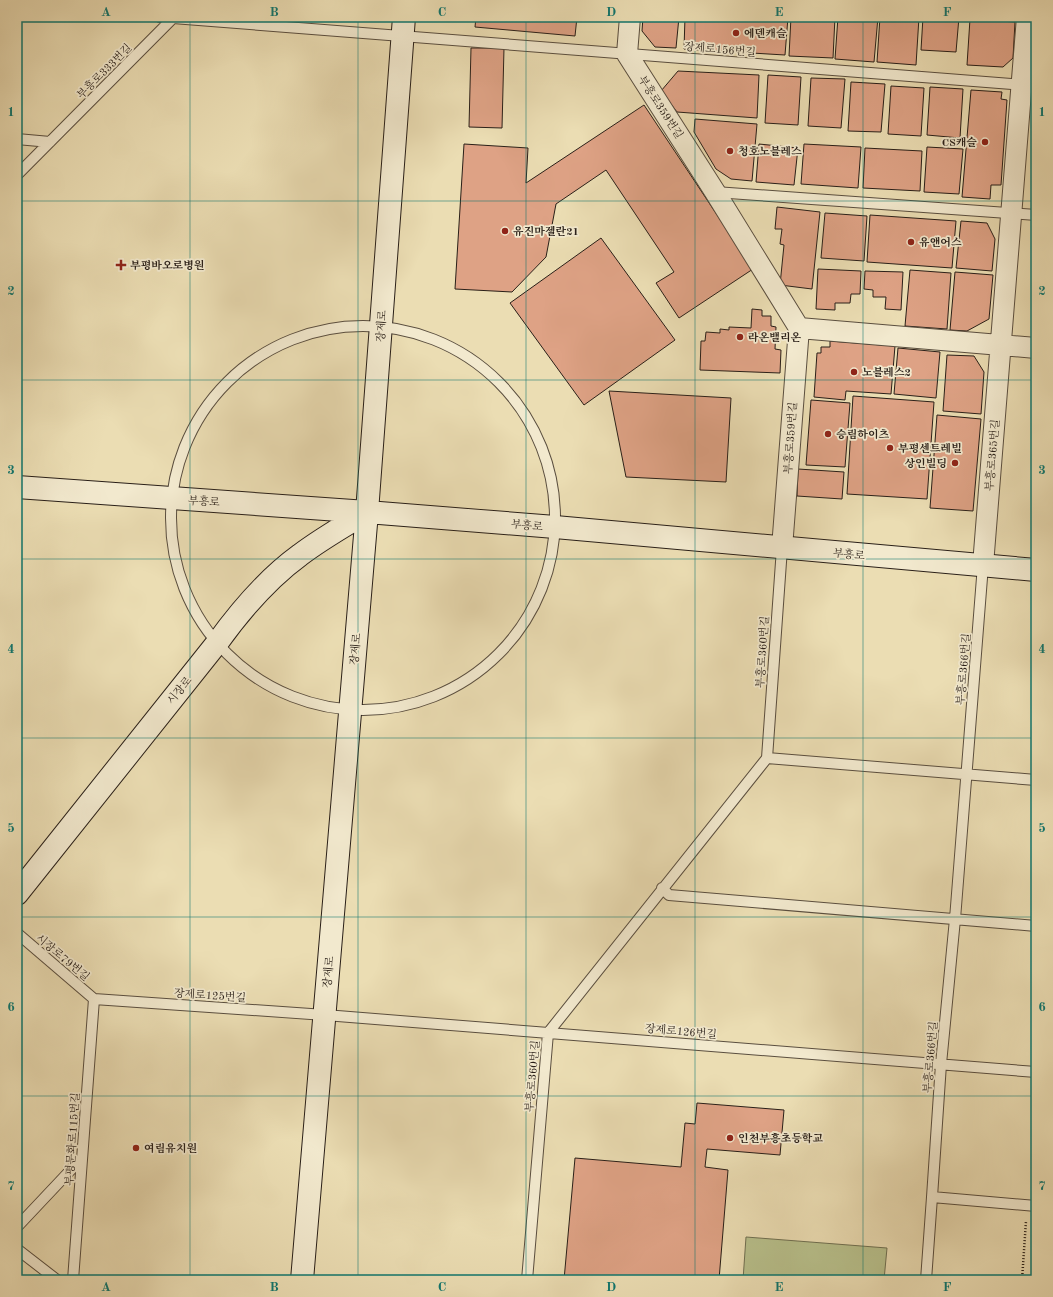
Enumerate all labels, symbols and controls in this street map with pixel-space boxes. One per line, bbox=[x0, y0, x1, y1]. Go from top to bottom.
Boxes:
text: A bbox=[101, 6, 111, 19]
text: B bbox=[269, 6, 279, 19]
text: C bbox=[438, 6, 446, 19]
text: D bbox=[606, 6, 616, 19]
text: E bbox=[775, 6, 784, 19]
text: F bbox=[943, 6, 952, 19]
place label: 에덴캐슬 bbox=[744, 27, 787, 40]
marker: 에덴캐슬 bbox=[731, 28, 741, 38]
street label: 부흥로333번길 bbox=[74, 41, 135, 102]
street label: 장제로156번길 bbox=[683, 41, 756, 59]
street label: 부흥로359번길 bbox=[635, 73, 686, 141]
text: 1 bbox=[7, 106, 15, 119]
text: 1 bbox=[1038, 106, 1046, 119]
place label: CS캐슬 bbox=[942, 136, 977, 149]
marker: CS캐슬 bbox=[980, 137, 990, 147]
place label: 청호노블레스 bbox=[738, 145, 802, 158]
marker: 청호노블레스 bbox=[725, 146, 735, 156]
place label: 유진마젤란21 bbox=[513, 225, 579, 238]
marker: 유진마젤란21 bbox=[500, 226, 510, 236]
place label: 유앤어스 bbox=[919, 236, 962, 249]
marker: 유앤어스 bbox=[906, 237, 916, 247]
marker: 부평바오로병원 bbox=[115, 259, 127, 271]
place label: 부평바오로병원 bbox=[130, 259, 204, 272]
text: 2 bbox=[7, 285, 15, 298]
text: 2 bbox=[1038, 285, 1046, 298]
street label: 장제로 bbox=[375, 309, 389, 342]
place label: 라온밸리온 bbox=[748, 331, 802, 344]
marker: 라온밸리온 bbox=[735, 332, 745, 342]
place label: 노블레스2 bbox=[862, 366, 911, 379]
marker: 노블레스2 bbox=[849, 367, 859, 377]
street label: 부흥로359번길 bbox=[781, 402, 800, 475]
street label: 부흥로365번길 bbox=[983, 418, 1002, 492]
place label: 승림하이츠 bbox=[836, 428, 890, 441]
marker: 승림하이츠 bbox=[823, 429, 833, 439]
place label: 부평센트레빌 bbox=[898, 442, 962, 455]
marker: 부평센트레빌 bbox=[885, 443, 895, 453]
place label: 상인빌딩 bbox=[904, 457, 947, 470]
marker: 상인빌딩 bbox=[950, 458, 960, 468]
text: 3 bbox=[7, 464, 15, 477]
text: 3 bbox=[1038, 464, 1046, 477]
street label: 부흥로 bbox=[188, 494, 221, 509]
street label: 부흥로 bbox=[511, 518, 544, 533]
street label: 부흥로 bbox=[833, 547, 866, 562]
street label: 부흥로360번길 bbox=[753, 616, 772, 689]
street label: 장제로 bbox=[349, 632, 363, 665]
street label: 부흥로366번길 bbox=[954, 632, 973, 706]
text: 4 bbox=[7, 643, 15, 656]
text: 4 bbox=[1038, 643, 1046, 656]
street label: 시장로 bbox=[165, 674, 195, 707]
text: 5 bbox=[7, 822, 15, 835]
text: 5 bbox=[1038, 822, 1046, 835]
street label: 시장로79번길 bbox=[33, 932, 91, 984]
street label: 장제로 bbox=[322, 955, 336, 988]
street label: 장제로125번길 bbox=[173, 987, 246, 1005]
text: 6 bbox=[7, 1001, 15, 1014]
text: 6 bbox=[1038, 1001, 1046, 1014]
street label: 부흥로366번길 bbox=[921, 1020, 940, 1094]
street label: 장제로126번길 bbox=[644, 1023, 717, 1041]
street label: 부흥로360번길 bbox=[523, 1039, 542, 1113]
street label: 부평문화로115번길 bbox=[64, 1092, 82, 1186]
place label: 인천부흥초등학교 bbox=[738, 1132, 823, 1145]
marker: 인천부흥초등학교 bbox=[725, 1133, 735, 1143]
place label: 여림유치원 bbox=[144, 1142, 197, 1155]
marker: 여림유치원 bbox=[131, 1143, 141, 1153]
text: 7 bbox=[7, 1180, 15, 1193]
text: 7 bbox=[1038, 1180, 1046, 1193]
text: A bbox=[101, 1281, 111, 1294]
text: B bbox=[269, 1281, 279, 1294]
text: C bbox=[438, 1281, 446, 1294]
text: D bbox=[606, 1281, 616, 1294]
text: E bbox=[775, 1281, 784, 1294]
text: F bbox=[943, 1281, 952, 1294]

